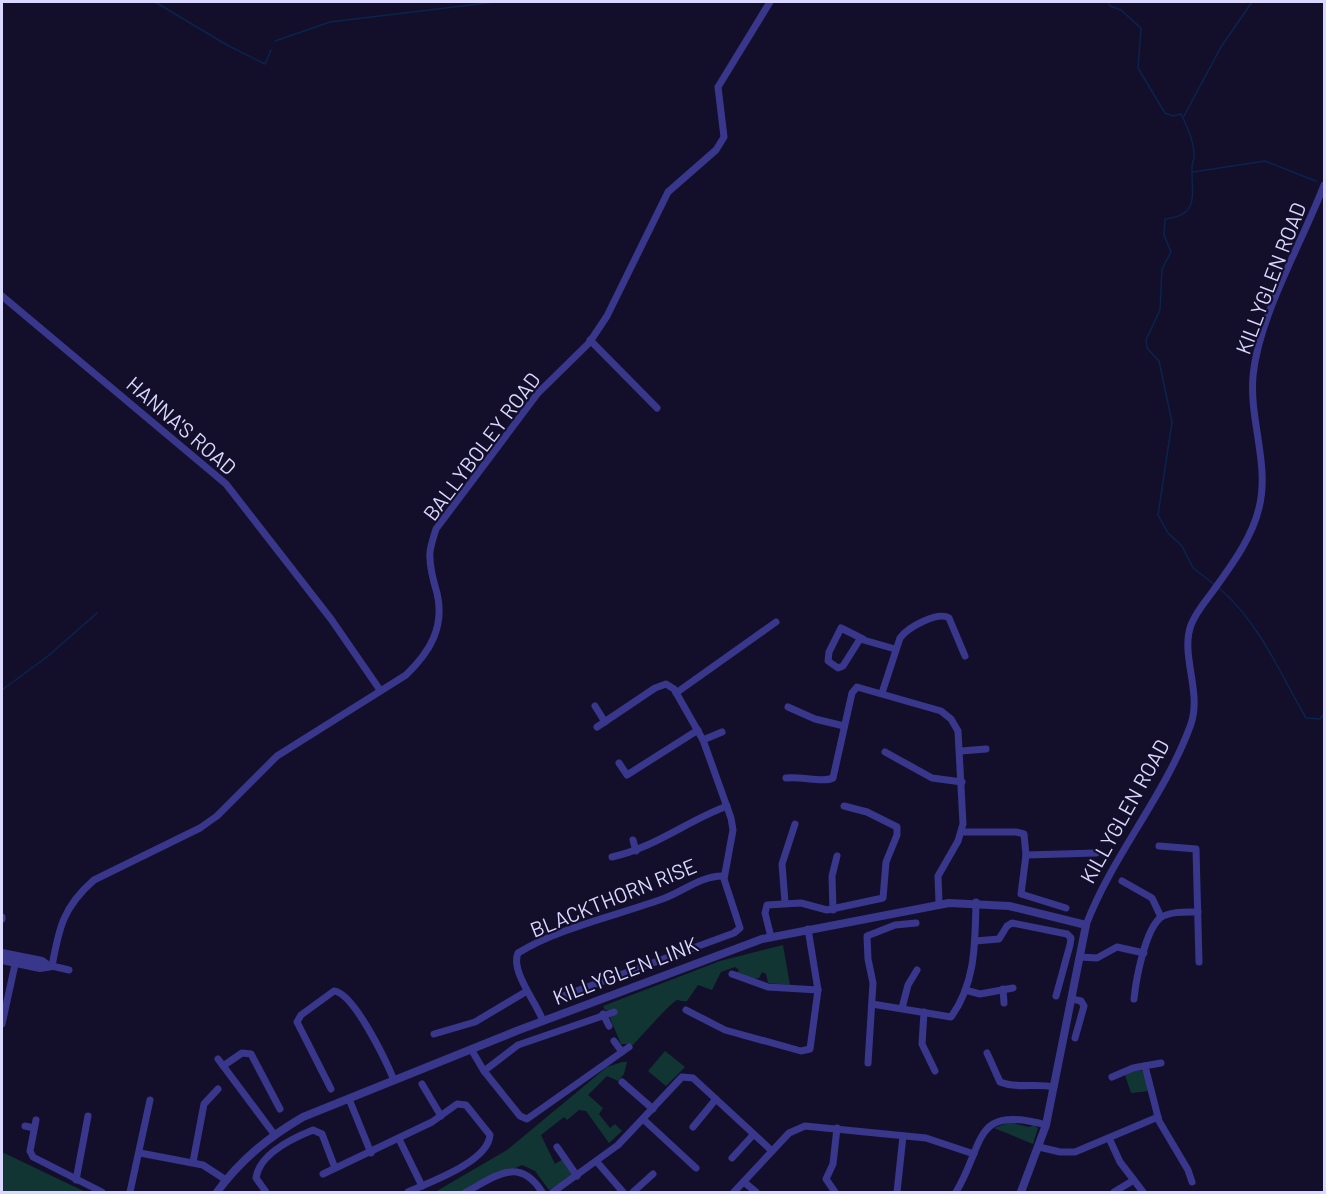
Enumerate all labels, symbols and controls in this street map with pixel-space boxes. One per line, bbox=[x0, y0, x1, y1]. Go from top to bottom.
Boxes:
street label: KILLYGLEN ROAD bbox=[1230, 199, 1310, 357]
street label: BALLYBOLEY ROAD bbox=[417, 367, 545, 525]
street label: HANNA'S ROAD bbox=[122, 371, 242, 479]
street label: KILLYGLEN ROAD bbox=[1074, 735, 1174, 887]
street label: BLACKTHORN RISE bbox=[526, 852, 700, 942]
street label: KILLYGLEN LINK bbox=[549, 931, 701, 1009]

